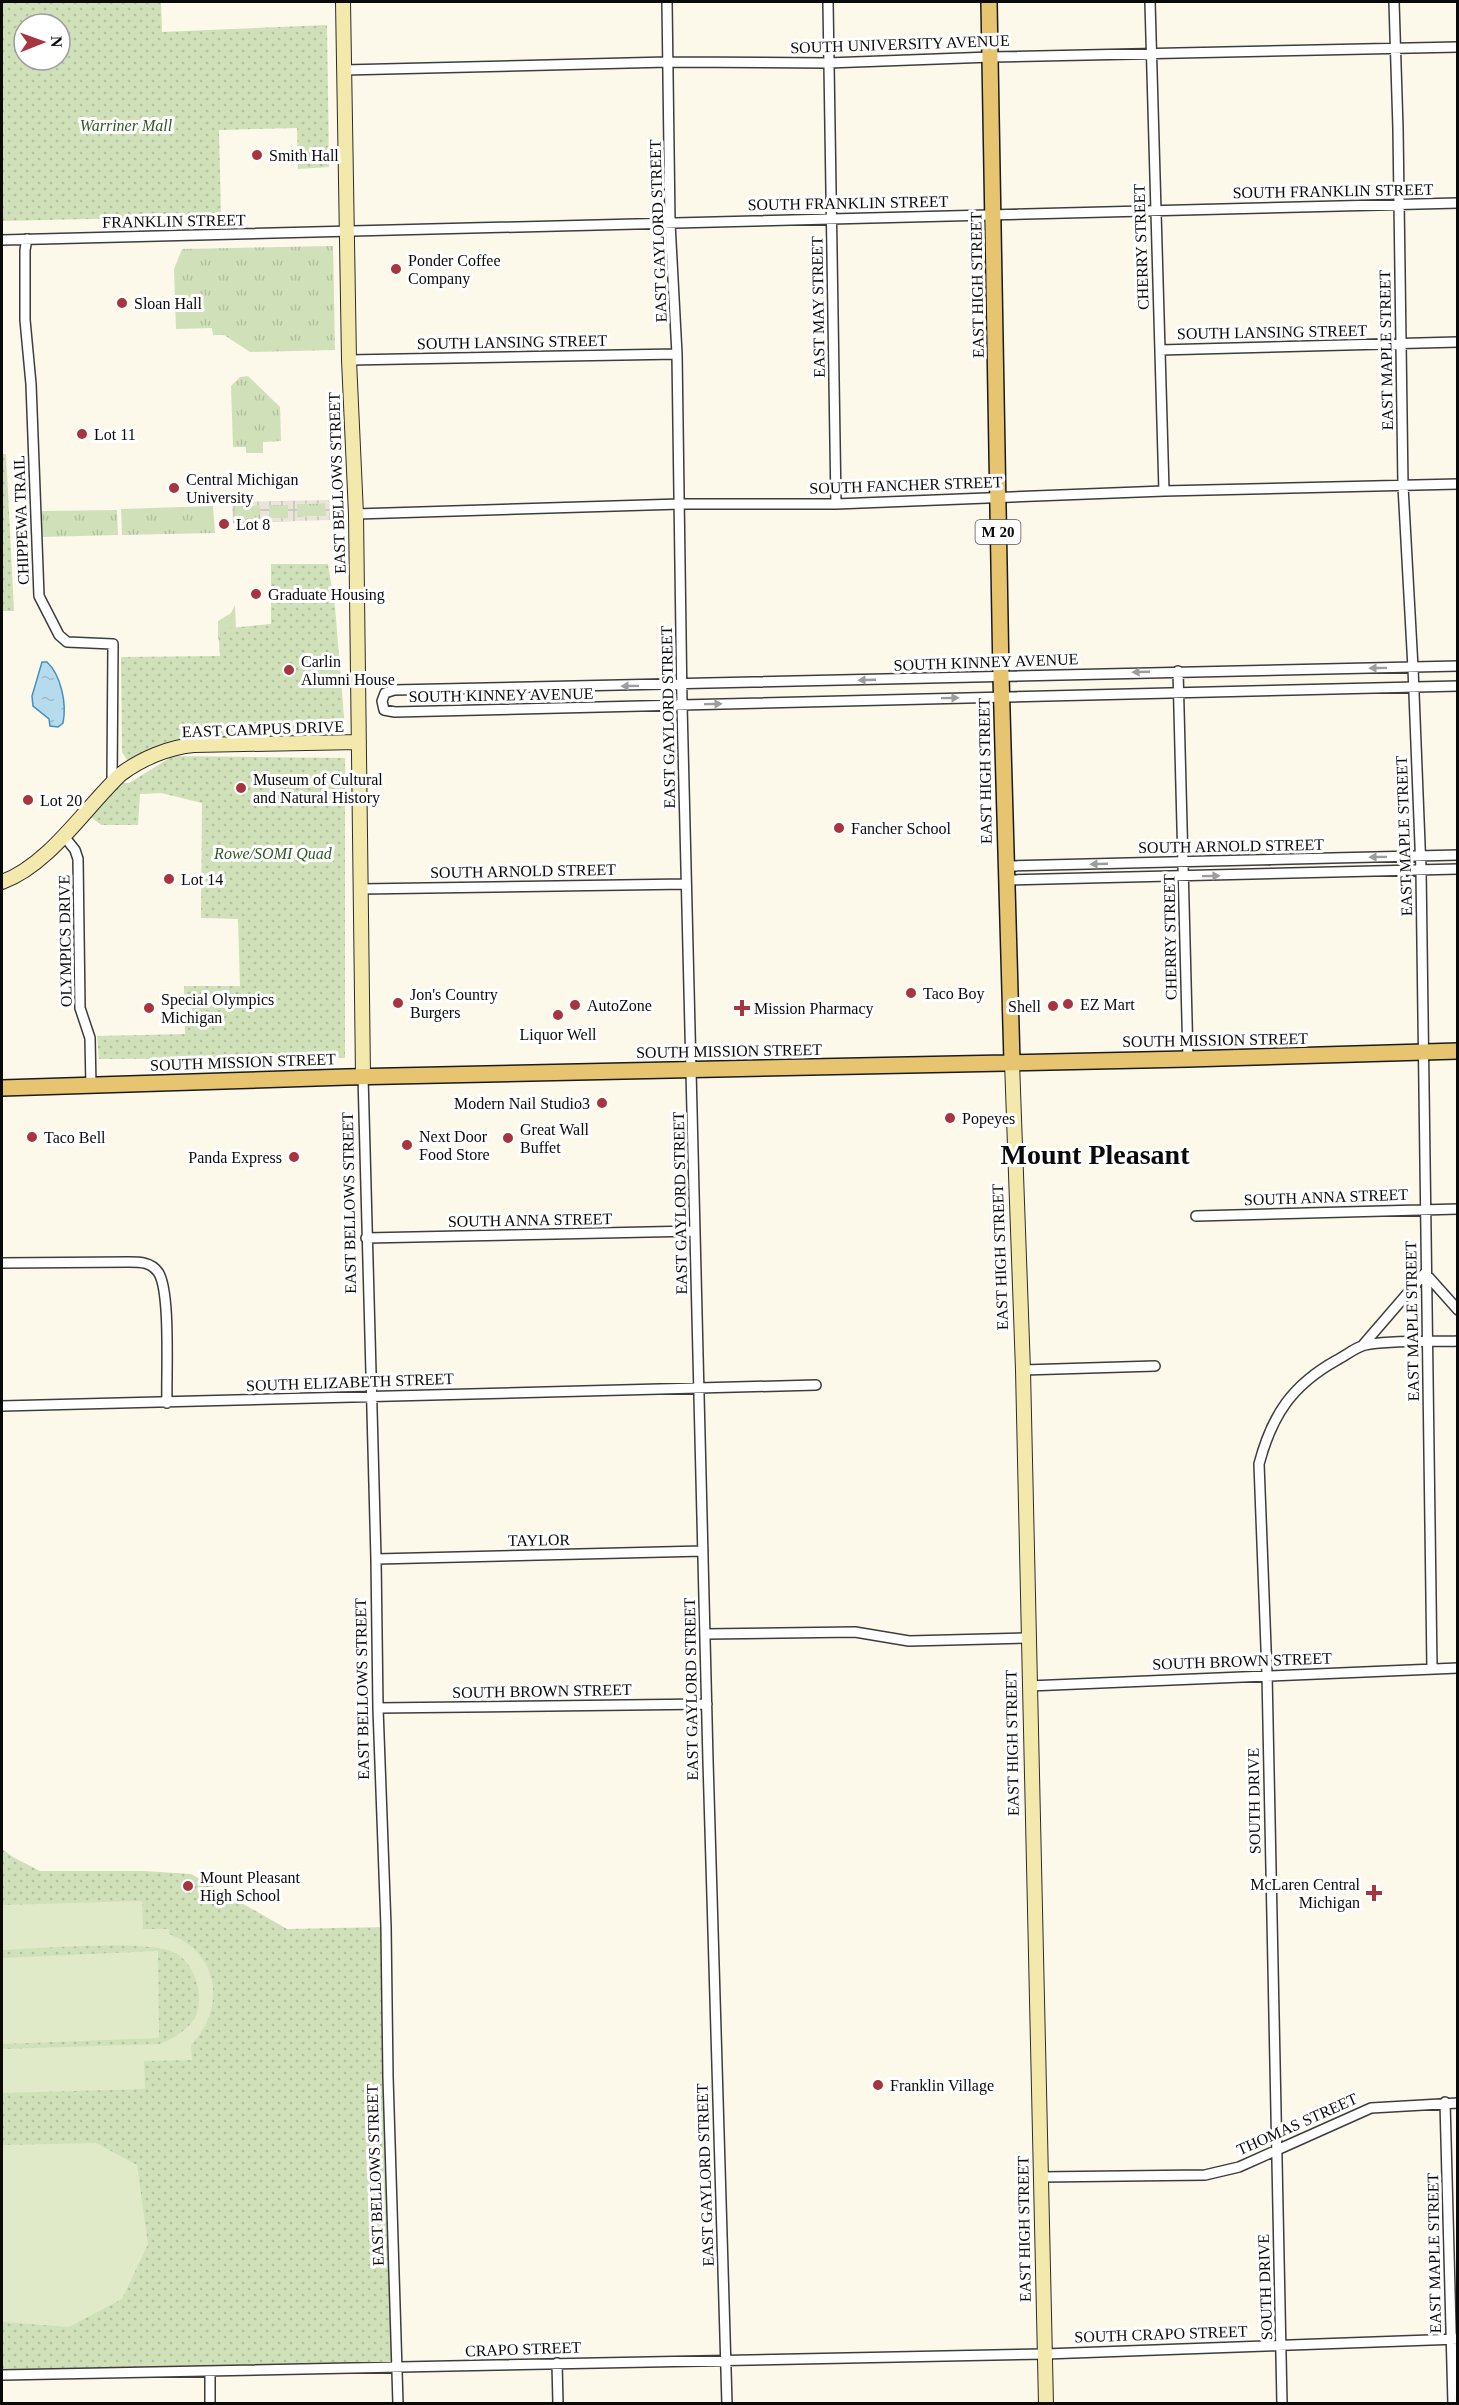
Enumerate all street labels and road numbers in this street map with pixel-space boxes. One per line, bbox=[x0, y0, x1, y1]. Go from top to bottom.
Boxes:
street label: SOUTH UNIVERSITY AVENUE bbox=[790, 32, 1010, 56]
street label: EAST GAYLORD STREET bbox=[646, 139, 670, 323]
street label: SOUTH FRANKLIN STREET bbox=[1232, 181, 1434, 201]
street label: CHERRY STREET bbox=[1130, 183, 1152, 310]
street label: SOUTH FRANKLIN STREET bbox=[747, 193, 949, 213]
street label: FRANKLIN STREET bbox=[102, 211, 246, 231]
street label: EAST HIGH STREET bbox=[967, 211, 987, 358]
street label: EAST MAY STREET bbox=[808, 236, 828, 378]
street label: EAST MAPLE STREET bbox=[1376, 269, 1396, 430]
street label: SOUTH LANSING STREET bbox=[1177, 322, 1367, 342]
street label: SOUTH LANSING STREET bbox=[417, 332, 607, 352]
street label: EAST BELLOWS STREET bbox=[325, 392, 349, 574]
street label: CHIPPEWA TRAIL bbox=[10, 455, 32, 585]
street label: SOUTH FANCHER STREET bbox=[809, 473, 1003, 497]
road number: M 20 bbox=[976, 520, 1020, 544]
street label: EAST GAYLORD STREET bbox=[658, 625, 678, 809]
street label: SOUTH KINNEY AVENUE bbox=[893, 650, 1079, 674]
street label: SOUTH KINNEY AVENUE bbox=[408, 685, 594, 705]
street label: EAST HIGH STREET bbox=[975, 697, 995, 844]
street label: EAST CAMPUS DRIVE bbox=[182, 718, 344, 740]
street label: EAST MAPLE STREET bbox=[1393, 755, 1415, 917]
street label: SOUTH ARNOLD STREET bbox=[1138, 836, 1324, 856]
street label: SOUTH ARNOLD STREET bbox=[430, 861, 616, 881]
street label: CHERRY STREET bbox=[1160, 874, 1180, 1000]
street label: OLYMPICS DRIVE bbox=[55, 875, 75, 1007]
street label: SOUTH MISSION STREET bbox=[1122, 1030, 1308, 1050]
street label: SOUTH MISSION STREET bbox=[636, 1041, 822, 1061]
street label: SOUTH MISSION STREET bbox=[150, 1050, 336, 1074]
street label: EAST GAYLORD STREET bbox=[670, 1111, 690, 1295]
street label: EAST BELLOWS STREET bbox=[339, 1112, 359, 1294]
street label: EAST HIGH STREET bbox=[989, 1183, 1011, 1330]
street label: SOUTH ANNA STREET bbox=[1244, 1186, 1409, 1208]
street label: SOUTH ANNA STREET bbox=[448, 1210, 613, 1230]
street label: EAST MAPLE STREET bbox=[1402, 1240, 1422, 1401]
street label: SOUTH ELIZABETH STREET bbox=[246, 1370, 454, 1394]
street label: TAYLOR bbox=[508, 1531, 571, 1549]
street label: EAST GAYLORD STREET bbox=[681, 1597, 701, 1781]
street label: EAST BELLOWS STREET bbox=[352, 1598, 372, 1780]
street label: SOUTH BROWN STREET bbox=[1152, 1649, 1332, 1673]
street label: EAST HIGH STREET bbox=[1002, 1669, 1022, 1816]
street label: SOUTH BROWN STREET bbox=[452, 1681, 632, 1701]
street label: SOUTH DRIVE bbox=[1245, 1748, 1263, 1854]
street label: EAST GAYLORD STREET bbox=[693, 2083, 717, 2267]
street label: EAST BELLOWS STREET bbox=[363, 2084, 387, 2266]
street label: THOMAS STREET bbox=[1234, 2090, 1360, 2158]
street label: EAST HIGH STREET bbox=[1014, 2155, 1034, 2302]
street label: EAST MAPLE STREET bbox=[1424, 2172, 1444, 2333]
street label: SOUTH DRIVE bbox=[1255, 2234, 1275, 2340]
street label: SOUTH CRAPO STREET bbox=[1074, 2322, 1248, 2346]
street label: CRAPO STREET bbox=[465, 2338, 581, 2360]

